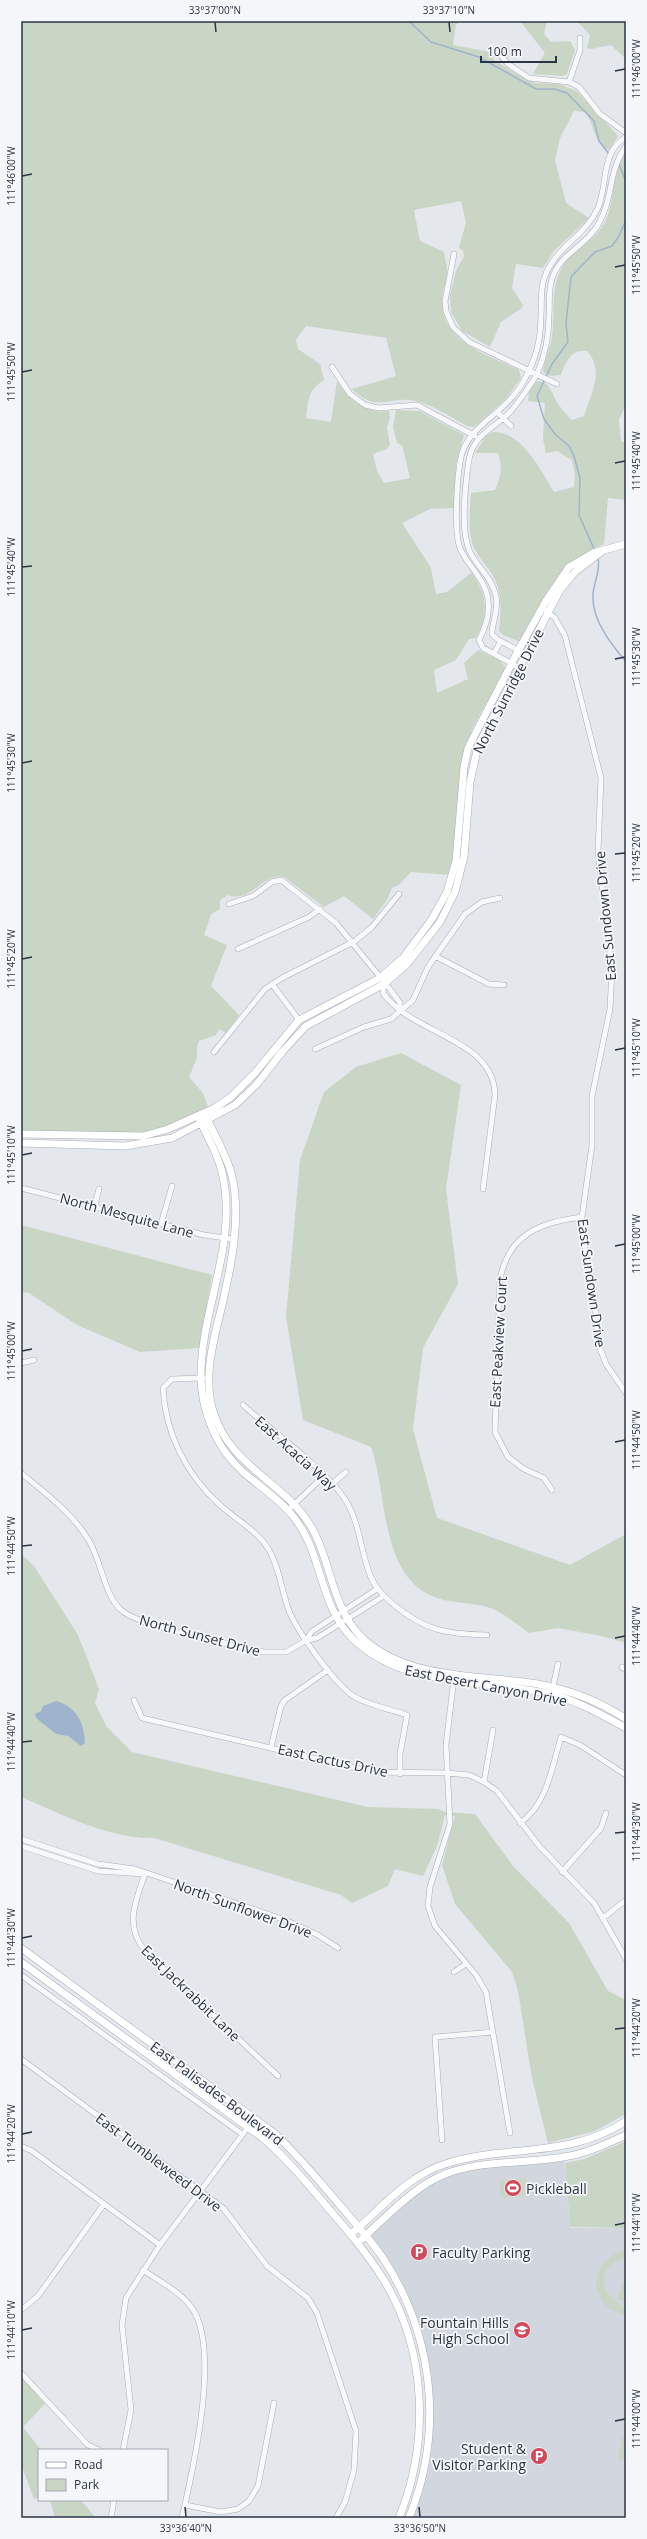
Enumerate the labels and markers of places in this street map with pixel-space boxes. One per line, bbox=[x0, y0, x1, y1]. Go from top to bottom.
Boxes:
sports icon: Pickleball bbox=[503, 2178, 523, 2198]
place label: Pickleball bbox=[526, 2179, 587, 2198]
parking icon: Faculty Parking bbox=[409, 2242, 429, 2262]
place label: Faculty Parking bbox=[432, 2243, 531, 2262]
place label: Fountain Hills High School bbox=[420, 2313, 509, 2348]
school or university icon: Fountain Hills High School bbox=[512, 2320, 532, 2340]
place label: Student & Visitor Parking bbox=[432, 2439, 527, 2474]
parking icon: Student & Visitor Parking bbox=[529, 2446, 549, 2466]

